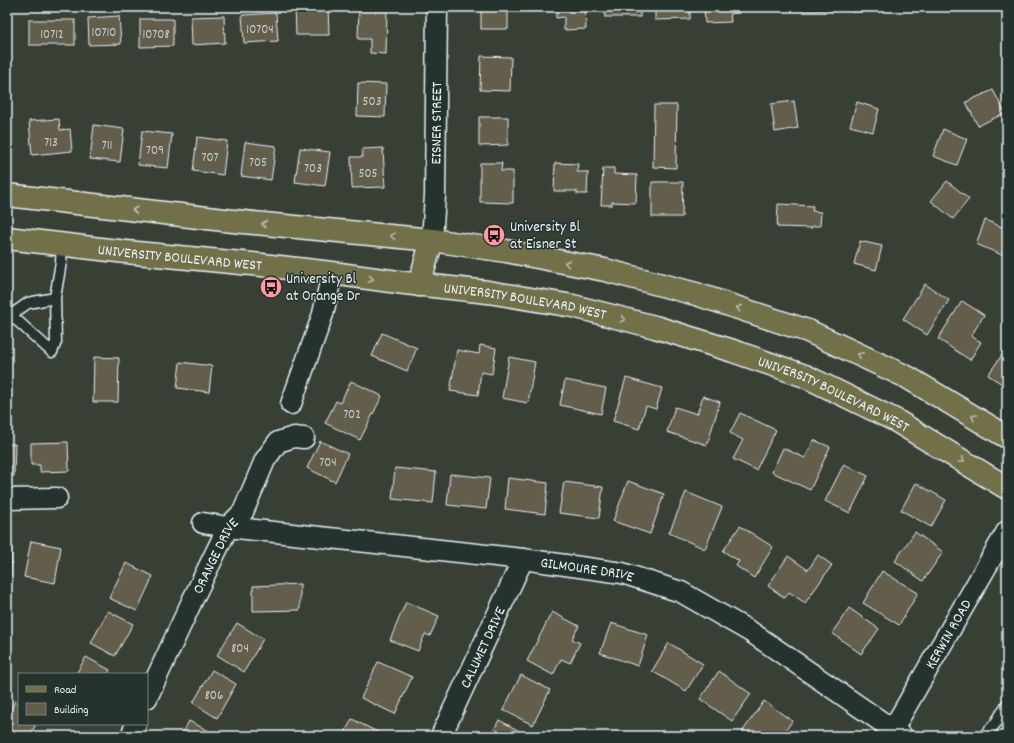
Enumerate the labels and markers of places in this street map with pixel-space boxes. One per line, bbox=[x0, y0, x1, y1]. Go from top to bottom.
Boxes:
place label: University Bl at Eisner St bbox=[510, 217, 581, 256]
bus stop icon: University Bl at Eisner St bbox=[481, 222, 507, 248]
place label: University Bl at Orange Dr bbox=[286, 269, 360, 308]
bus stop icon: University Bl at Orange Dr bbox=[258, 274, 284, 300]

